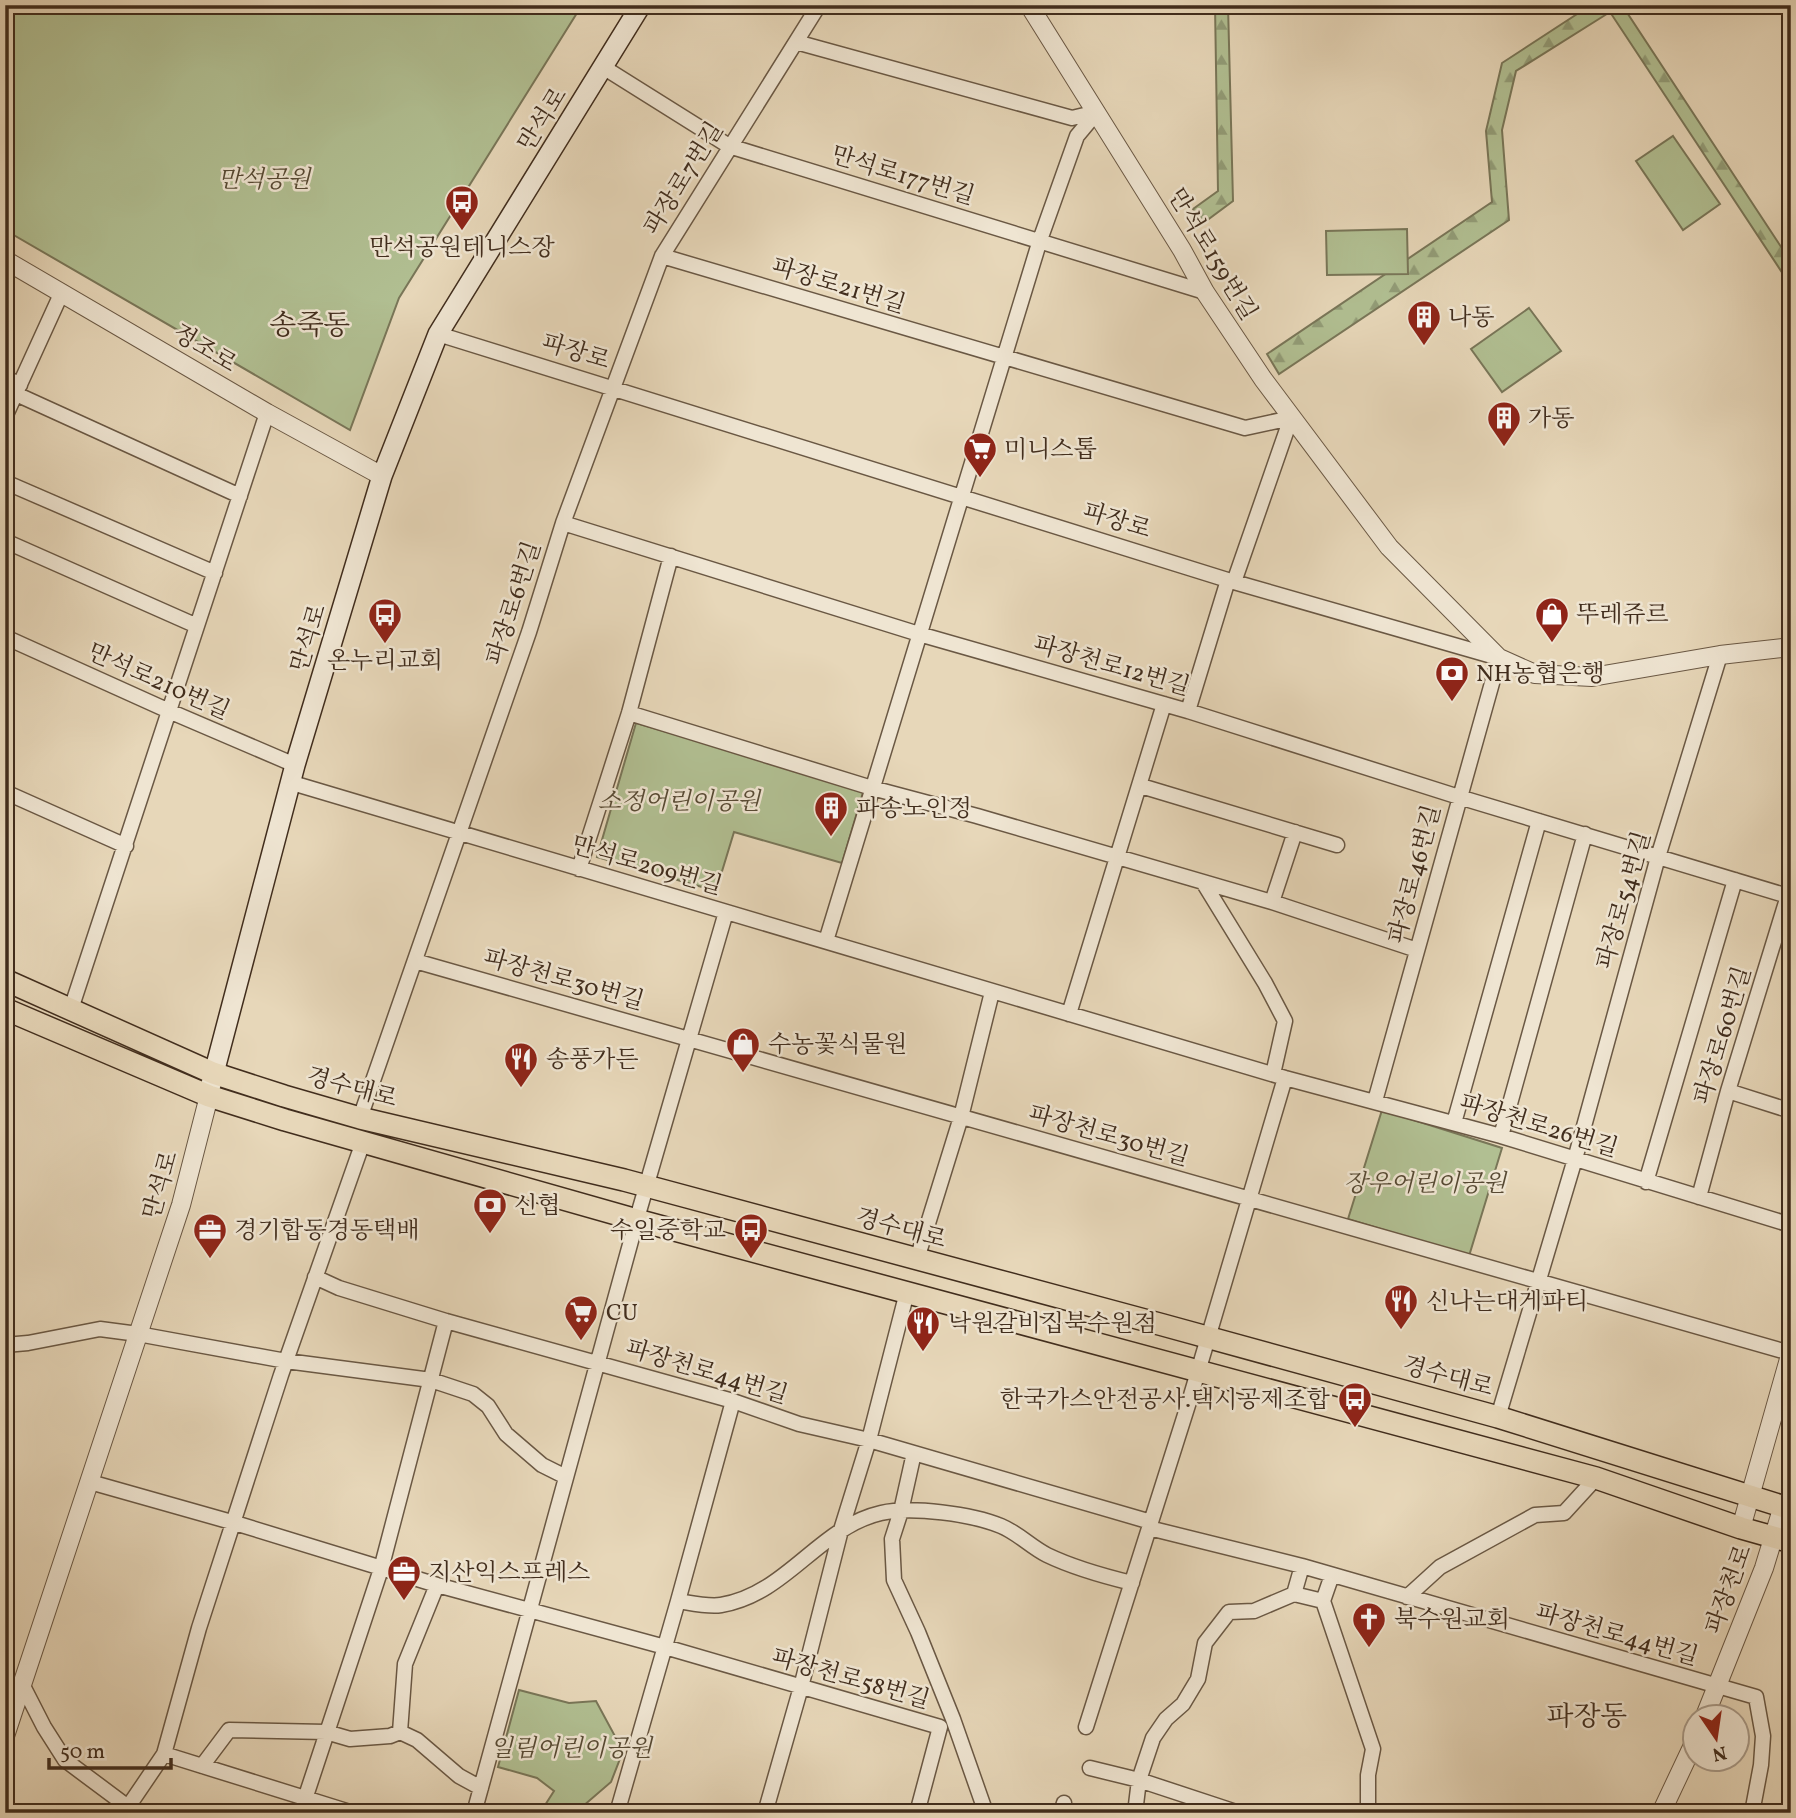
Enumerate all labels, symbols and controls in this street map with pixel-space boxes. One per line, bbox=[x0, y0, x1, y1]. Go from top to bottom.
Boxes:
street label: 만석로 bbox=[511, 82, 577, 159]
street label: 파장로7번길 bbox=[636, 116, 733, 242]
street label: 만석로177번길 bbox=[826, 139, 978, 215]
park label: 만석공원 bbox=[218, 164, 312, 198]
bus stop icon: 만석공원테니스장 bbox=[443, 183, 481, 232]
street label: 만석로159번길 bbox=[1158, 183, 1264, 328]
place label: 만석공원테니스장 bbox=[369, 232, 556, 266]
street label: 파장로21번길 bbox=[767, 250, 909, 323]
building icon: 나동 bbox=[1405, 298, 1443, 347]
place label: 나동 bbox=[1448, 302, 1494, 336]
district label: 송죽동 bbox=[269, 307, 351, 346]
street label: 정조로 bbox=[165, 317, 243, 382]
street label: 파장로 bbox=[537, 326, 614, 379]
building icon: 가동 bbox=[1485, 399, 1523, 448]
place label: 가동 bbox=[1528, 403, 1574, 437]
supermarket icon: 미니스톱 bbox=[961, 430, 999, 479]
place label: 미니스톱 bbox=[1004, 434, 1097, 468]
street label: 파장로 bbox=[1078, 495, 1155, 548]
street label: 파장로6번길 bbox=[479, 537, 551, 670]
shop icon: 뚜레쥬르 bbox=[1533, 595, 1571, 644]
bus stop icon: 온누리교회 bbox=[366, 596, 404, 645]
place label: 뚜레쥬르 bbox=[1576, 599, 1669, 633]
street label: 만석로 bbox=[283, 600, 336, 677]
street label: 파장천로12번길 bbox=[1029, 628, 1194, 705]
street label: 만석로210번길 bbox=[82, 636, 235, 729]
place label: 온누리교회 bbox=[327, 645, 443, 679]
bank icon: NH농협은행 bbox=[1433, 654, 1471, 703]
place label: NH농협은행 bbox=[1476, 658, 1605, 692]
park label: 소정어린이공원 bbox=[598, 786, 762, 820]
building icon: 파송노인정 bbox=[812, 789, 850, 838]
place label: 파송노인정 bbox=[856, 793, 972, 827]
street label: 파장로46번길 bbox=[1381, 801, 1451, 948]
street label: 파장로54번길 bbox=[1589, 828, 1661, 973]
street label: 만석로209번길 bbox=[567, 829, 726, 905]
street label: 파장천로30번길 bbox=[479, 942, 648, 1020]
street label: 파장로60번길 bbox=[1687, 962, 1761, 1109]
shop icon: 수농꽃식물원 bbox=[724, 1025, 762, 1074]
place label: 수농꽃식물원 bbox=[768, 1029, 907, 1063]
restaurant icon: 송풍가든 bbox=[502, 1040, 540, 1089]
place label: 송풍가든 bbox=[546, 1044, 639, 1078]
street label: 경수대로 bbox=[302, 1061, 401, 1117]
street label: 파장천로26번길 bbox=[1455, 1087, 1622, 1167]
street label: 파장천로30번길 bbox=[1024, 1098, 1193, 1176]
street label: 만석로 bbox=[136, 1147, 188, 1224]
park label: 장우어린이공원 bbox=[1344, 1168, 1508, 1202]
bank icon: 신협 bbox=[471, 1186, 509, 1235]
place label: 신협 bbox=[514, 1190, 560, 1224]
street label: 경수대로 bbox=[851, 1202, 950, 1258]
office icon: 경기합동경동택배 bbox=[191, 1211, 229, 1260]
bus stop icon: 수일중학교 bbox=[732, 1211, 770, 1260]
place label: 경기합동경동택배 bbox=[234, 1215, 419, 1249]
place label: 수일중학교 bbox=[610, 1215, 726, 1249]
restaurant icon: 신나는대게파티 bbox=[1382, 1282, 1420, 1331]
place label: 신나는대게파티 bbox=[1426, 1286, 1588, 1320]
supermarket icon: CU bbox=[562, 1293, 600, 1342]
place label: CU bbox=[606, 1297, 638, 1331]
restaurant icon: 낙원갈비집북수원점 bbox=[904, 1304, 942, 1353]
place label: 낙원갈비집북수원점 bbox=[948, 1308, 1157, 1342]
street label: 파장천로44번길 bbox=[621, 1332, 792, 1414]
street label: 경수대로 bbox=[1398, 1350, 1497, 1406]
bus stop icon: 한국가스안전공사.택시공제조합 bbox=[1336, 1380, 1374, 1429]
place label: 한국가스안전공사.택시공제조합 bbox=[1000, 1384, 1330, 1418]
street label: 파장천로 bbox=[1698, 1540, 1762, 1639]
office icon: 지산익스프레스 bbox=[385, 1553, 423, 1602]
place label: 지산익스프레스 bbox=[428, 1557, 590, 1591]
street label: 파장천로44번길 bbox=[1531, 1596, 1702, 1675]
church icon: 북수원교회 bbox=[1350, 1600, 1388, 1649]
place label: 북수원교회 bbox=[1394, 1604, 1510, 1638]
street label: 파장천로58번길 bbox=[767, 1641, 933, 1719]
district label: 파장동 bbox=[1546, 1698, 1628, 1737]
north arrow bbox=[1680, 1702, 1750, 1772]
scale bar bbox=[49, 1727, 172, 1771]
park label: 일림어린이공원 bbox=[490, 1733, 654, 1767]
text: 50 m bbox=[60, 1738, 105, 1767]
text: N bbox=[1710, 1738, 1729, 1767]

